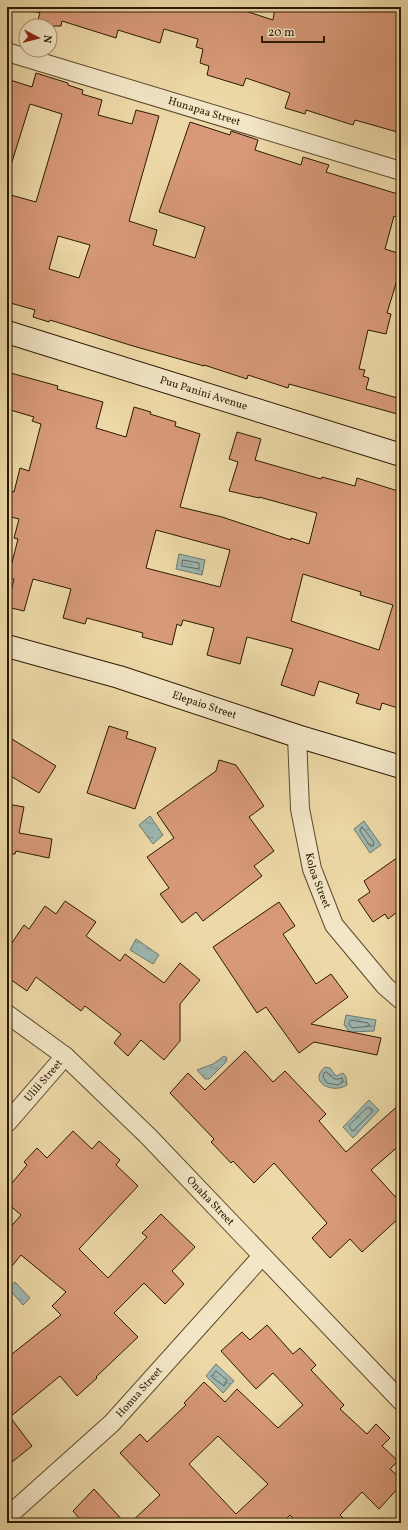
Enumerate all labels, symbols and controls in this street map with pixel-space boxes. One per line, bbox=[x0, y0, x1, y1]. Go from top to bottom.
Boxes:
north arrow bbox=[18, 18, 58, 58]
scale bar bbox=[262, 18, 324, 44]
text: 20 m bbox=[268, 25, 295, 41]
text: N bbox=[39, 34, 54, 44]
street label: Hunapaa Street bbox=[166, 94, 242, 130]
street label: Puu Panini Avenue bbox=[158, 373, 249, 414]
street label: Elepaio Street bbox=[170, 688, 239, 723]
street label: Koloa Street bbox=[301, 851, 334, 911]
street label: Ulili Street bbox=[21, 1056, 66, 1105]
street label: Onaha Street bbox=[183, 1173, 238, 1229]
street label: Honua Street bbox=[113, 1364, 166, 1421]

